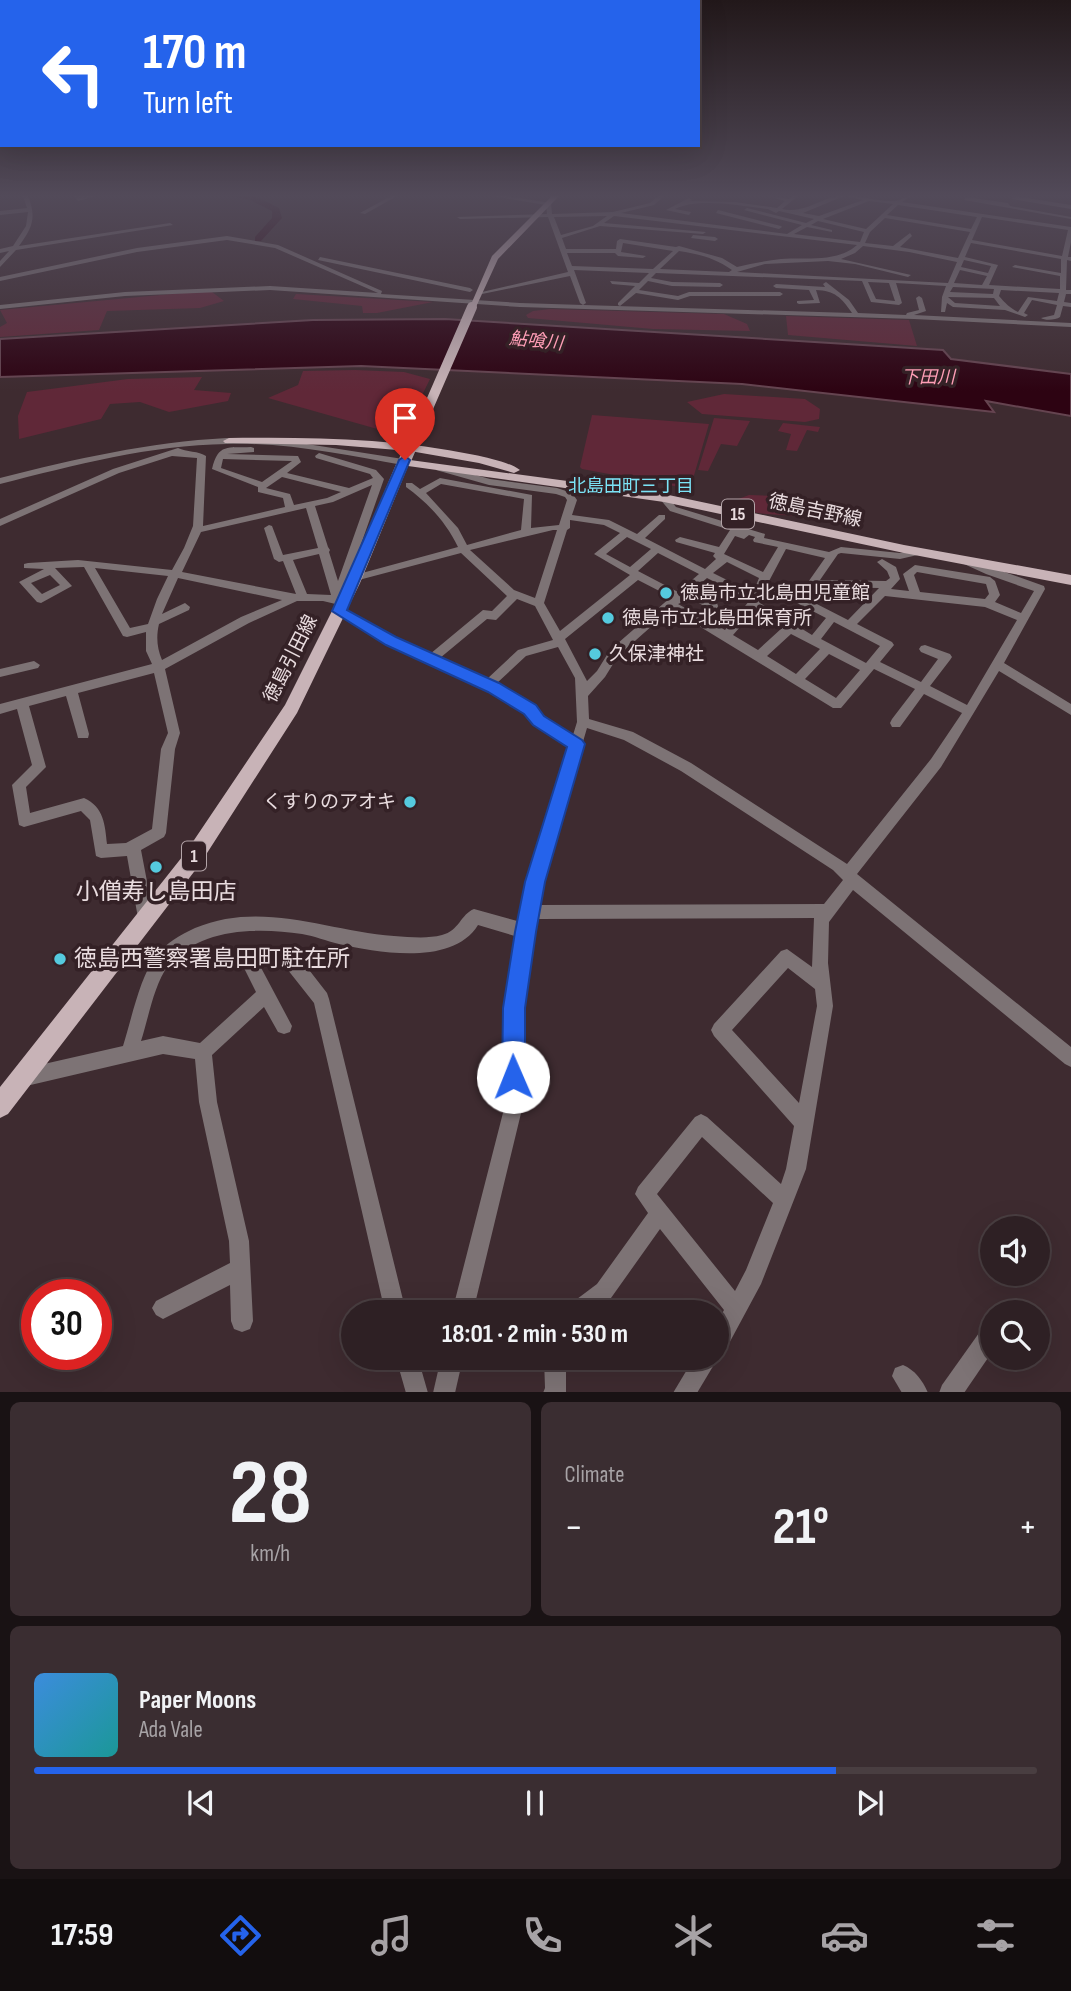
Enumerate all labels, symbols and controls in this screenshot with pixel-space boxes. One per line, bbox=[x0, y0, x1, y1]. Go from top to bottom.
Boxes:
text: 170 m bbox=[143, 24, 247, 83]
icon: left bbox=[28, 28, 119, 119]
text: Turn left bbox=[143, 84, 233, 123]
water label: 鮎喰川 bbox=[508, 328, 566, 354]
water label: 下田川 bbox=[901, 367, 957, 388]
pin bbox=[375, 388, 435, 460]
icon: arrive bbox=[386, 399, 424, 437]
district label: 北島田町三丁目 bbox=[568, 476, 694, 497]
street label: 徳島吉野線 bbox=[766, 490, 864, 532]
road number: 15 bbox=[722, 500, 754, 528]
place label: 徳島市立北島田児童館 bbox=[680, 582, 870, 605]
marker: 徳島市立北島田児童館 bbox=[658, 585, 674, 601]
place label: 徳島市立北島田保育所 bbox=[622, 607, 812, 630]
marker: 徳島市立北島田保育所 bbox=[600, 610, 616, 626]
street label: 徳島引田線 bbox=[259, 611, 323, 707]
place label: 久保津神社 bbox=[609, 643, 704, 666]
marker: 久保津神社 bbox=[587, 646, 603, 662]
place label: くすりのアオキ bbox=[263, 791, 396, 814]
marker: くすりのアオキ bbox=[402, 794, 418, 810]
road number: 1 bbox=[182, 842, 206, 870]
marker: 小僧寿し島田店 bbox=[148, 859, 164, 875]
place label: 小僧寿し島田店 bbox=[76, 878, 237, 906]
place label: 徳島西警察署島田町駐在所 bbox=[74, 945, 350, 973]
marker: 徳島西警察署島田町駐在所 bbox=[52, 951, 68, 967]
position arrow bbox=[476, 1040, 550, 1114]
map controls bbox=[980, 1216, 1050, 1370]
button: sound bbox=[980, 1216, 1050, 1286]
speed limit sign: 30 bbox=[21, 1279, 112, 1370]
button: search bbox=[980, 1300, 1050, 1370]
text: 18:01 · 2 min · 530 m bbox=[442, 1319, 628, 1350]
text: 28 bbox=[229, 1440, 312, 1549]
text: Climate bbox=[565, 1461, 624, 1489]
text: 21° bbox=[773, 1496, 829, 1559]
text: − bbox=[565, 1505, 583, 1550]
text: + bbox=[1018, 1505, 1037, 1550]
text: km/h bbox=[250, 1540, 290, 1568]
text: Paper Moons bbox=[139, 1685, 256, 1716]
text: Ada Vale bbox=[139, 1716, 203, 1744]
icon: previous bbox=[182, 1784, 220, 1822]
icon: pause bbox=[516, 1784, 554, 1822]
icon: next bbox=[851, 1784, 889, 1822]
icon: directions bbox=[216, 1911, 265, 1960]
icon: music bbox=[367, 1911, 416, 1960]
icon: phone bbox=[518, 1911, 567, 1960]
icon: climate bbox=[669, 1911, 718, 1960]
icon: car bbox=[820, 1911, 869, 1960]
icon: filters bbox=[971, 1911, 1020, 1960]
text: 17:59 bbox=[51, 1916, 114, 1955]

